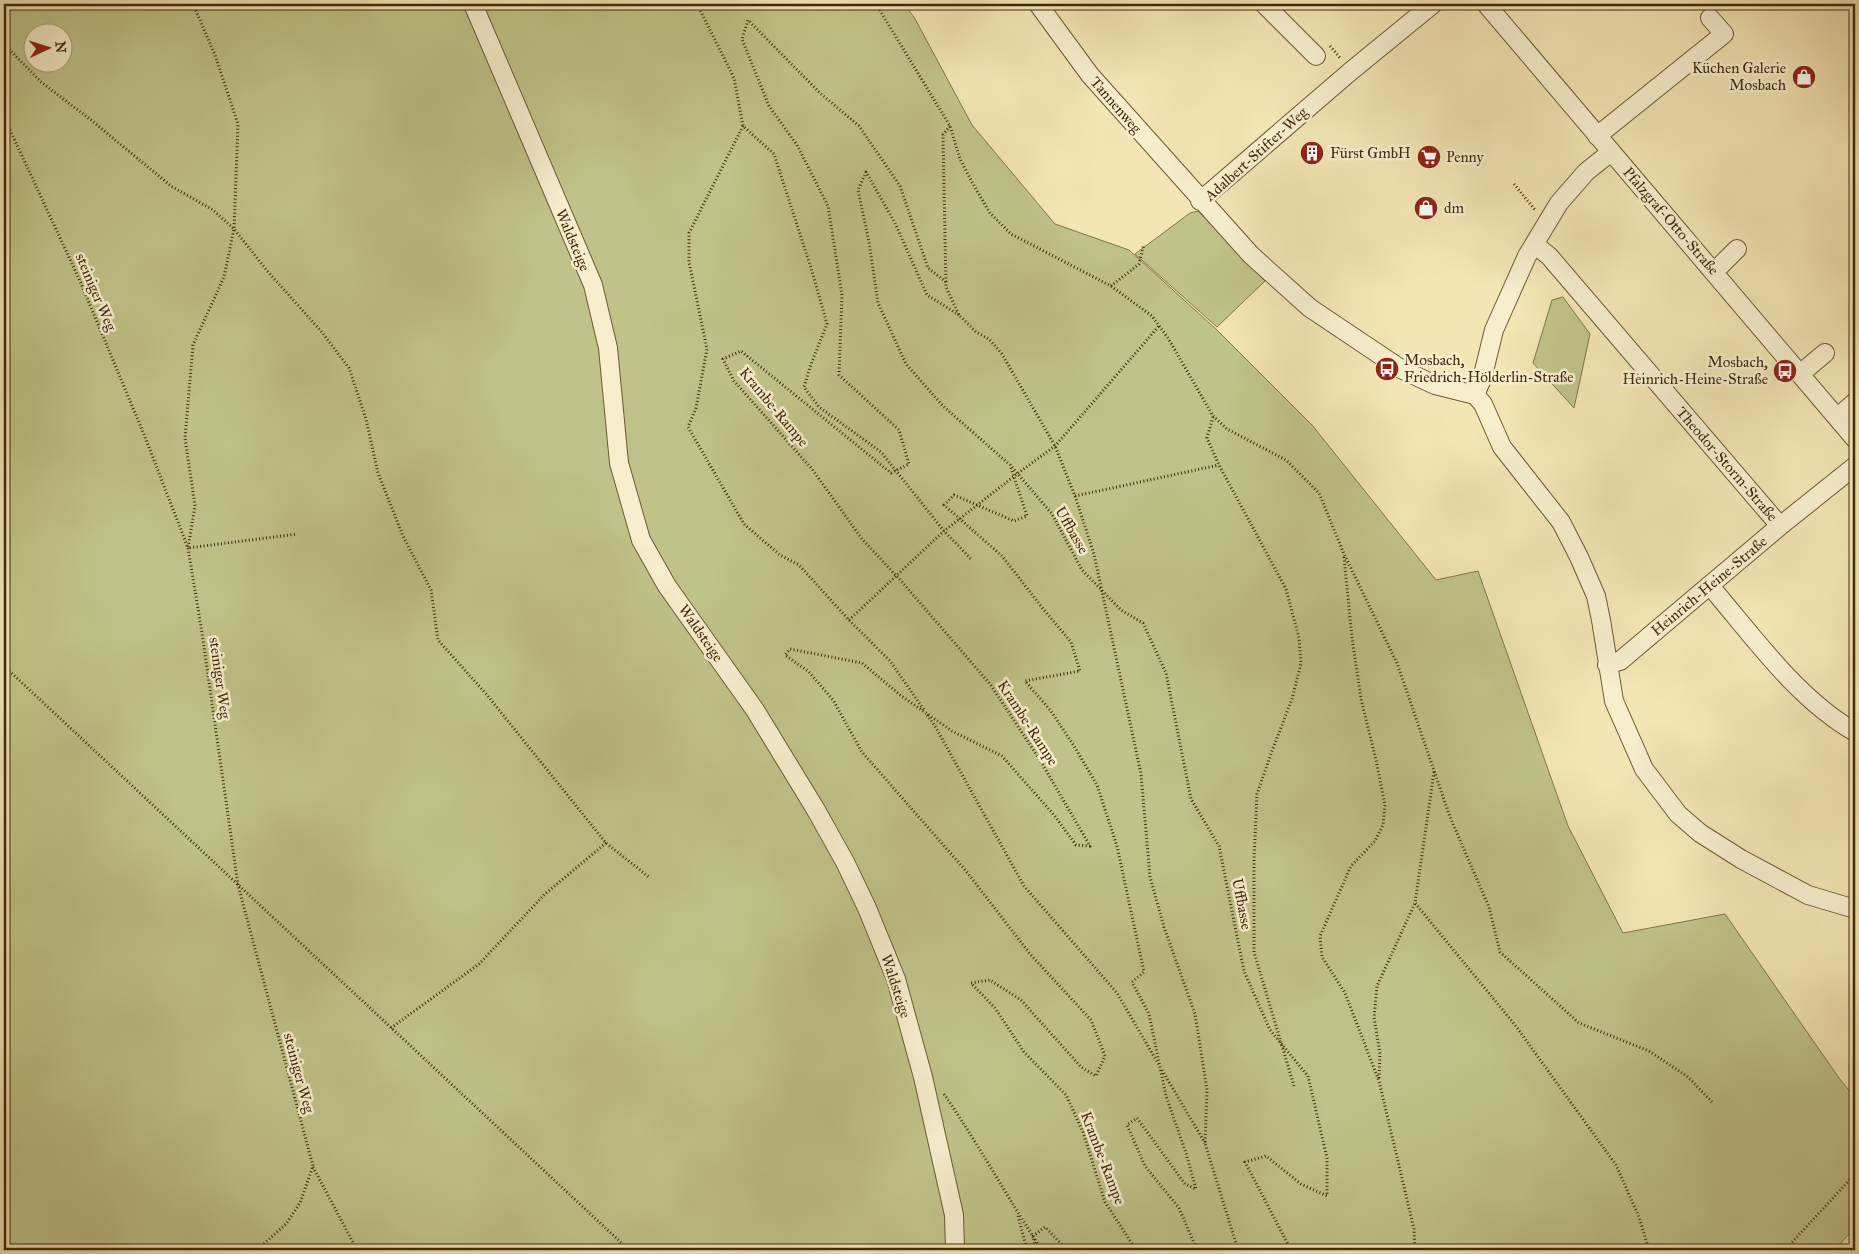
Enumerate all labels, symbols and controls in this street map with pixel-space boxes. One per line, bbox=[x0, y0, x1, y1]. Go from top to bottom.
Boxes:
north arrow bbox=[22, 22, 72, 72]
text: N bbox=[52, 41, 69, 54]
place label: Küchen Galerie Mosbach bbox=[1692, 59, 1787, 94]
shop icon: Küchen Galerie Mosbach bbox=[1791, 64, 1817, 90]
street label: Tannenweg bbox=[1087, 73, 1146, 138]
street label: Adalbert-Stifter-Weg bbox=[1200, 103, 1312, 205]
building icon: Fürst GmbH bbox=[1299, 140, 1325, 166]
place label: Fürst GmbH bbox=[1330, 144, 1411, 162]
supermarket icon: Penny bbox=[1416, 144, 1442, 170]
place label: Penny bbox=[1446, 148, 1484, 166]
street label: Pfalzgraf-Otto-Straße bbox=[1619, 163, 1723, 279]
shop icon: dm bbox=[1413, 195, 1439, 221]
place label: dm bbox=[1444, 199, 1465, 217]
street label: Waldsteige bbox=[552, 206, 594, 274]
street label: steiniger Weg bbox=[72, 251, 121, 334]
place label: Mosbach, Friedrich-Hölderlin-Straße bbox=[1404, 351, 1574, 386]
place label: Mosbach, Heinrich-Heine-Straße bbox=[1623, 353, 1768, 388]
bus stop icon: Mosbach, Friedrich-Hölderlin-Straße bbox=[1374, 356, 1400, 382]
bus stop icon: Mosbach, Heinrich-Heine-Straße bbox=[1772, 358, 1798, 384]
street label: Krambe-Rampe bbox=[736, 364, 812, 450]
street label: Theodor-Storm-Straße bbox=[1673, 403, 1781, 525]
street label: Uffbasse bbox=[1051, 503, 1093, 557]
street label: Heinrich-Heine-Straße bbox=[1648, 532, 1770, 640]
street label: Waldsteige bbox=[675, 601, 727, 665]
street label: steiniger Weg bbox=[205, 636, 235, 721]
street label: Krambe-Rampe bbox=[994, 677, 1062, 769]
street label: Uffbasse bbox=[1228, 877, 1256, 931]
street label: Waldsteige bbox=[877, 952, 915, 1020]
street label: steiniger Weg bbox=[280, 1031, 319, 1116]
street label: Krambe-Rampe bbox=[1077, 1109, 1129, 1207]

